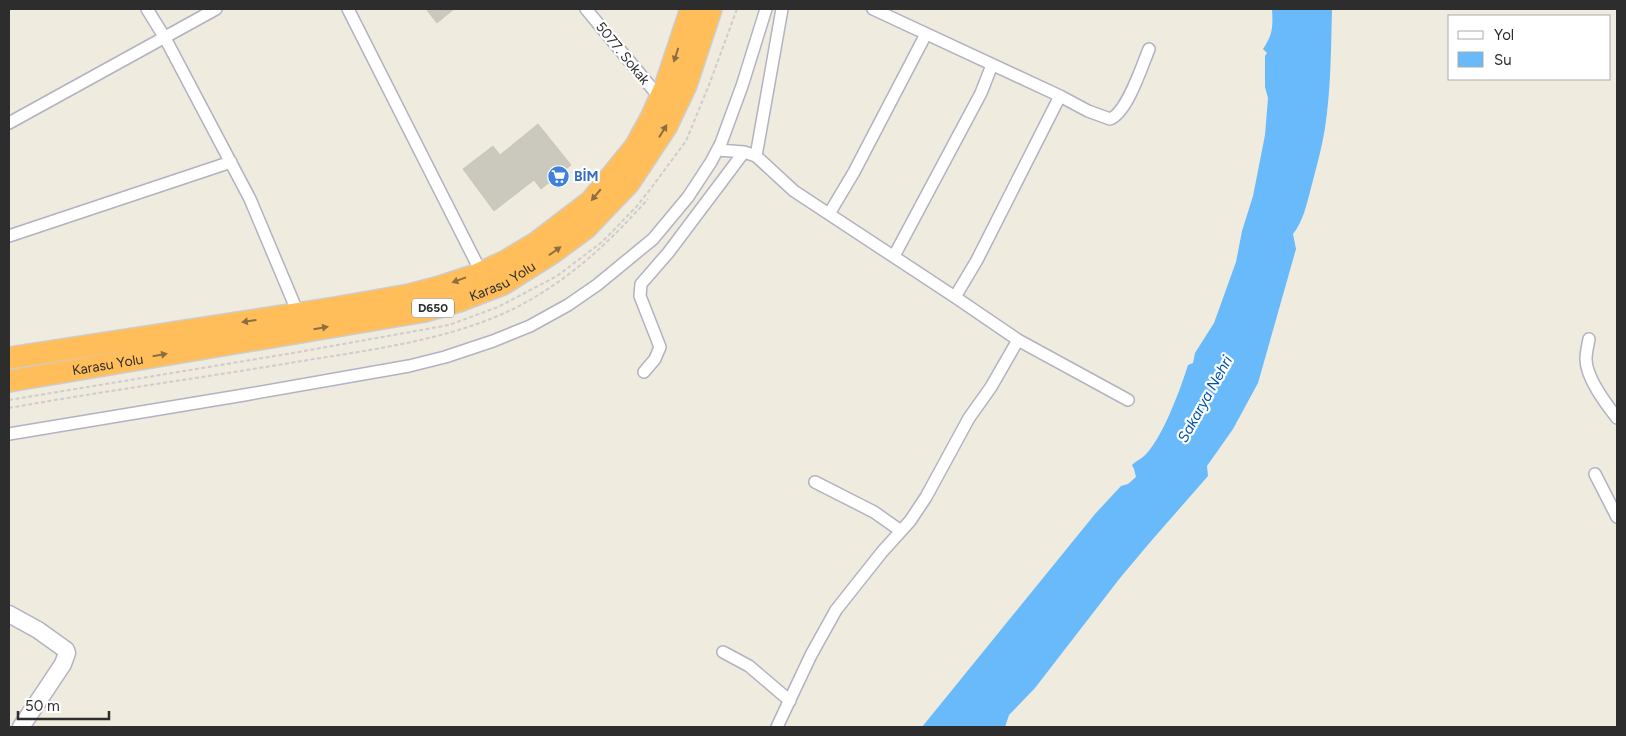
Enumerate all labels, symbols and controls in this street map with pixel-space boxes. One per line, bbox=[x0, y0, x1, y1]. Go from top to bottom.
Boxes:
legend bbox=[1448, 15, 1611, 80]
street label: 5077. Sokak bbox=[592, 19, 653, 88]
text: Yol bbox=[1494, 26, 1514, 44]
one-way arrow bbox=[671, 48, 679, 63]
text: Su bbox=[1494, 51, 1512, 69]
one-way arrow bbox=[658, 125, 668, 138]
supermarket icon: BİM bbox=[546, 164, 570, 188]
place label: BİM bbox=[574, 168, 599, 185]
one-way arrow bbox=[590, 188, 601, 201]
one-way arrow bbox=[548, 246, 562, 256]
street label: Karasu Yolu bbox=[467, 258, 539, 305]
one-way arrow bbox=[452, 277, 467, 285]
road number: D650 bbox=[412, 298, 454, 318]
one-way arrow bbox=[240, 317, 256, 325]
one-way arrow bbox=[313, 324, 329, 332]
street label: Karasu Yolu bbox=[71, 351, 145, 379]
one-way arrow bbox=[153, 351, 169, 359]
water label: Sakarya Nehri bbox=[1174, 352, 1236, 445]
scale bar bbox=[18, 688, 109, 720]
text: 50 m bbox=[25, 697, 60, 715]

